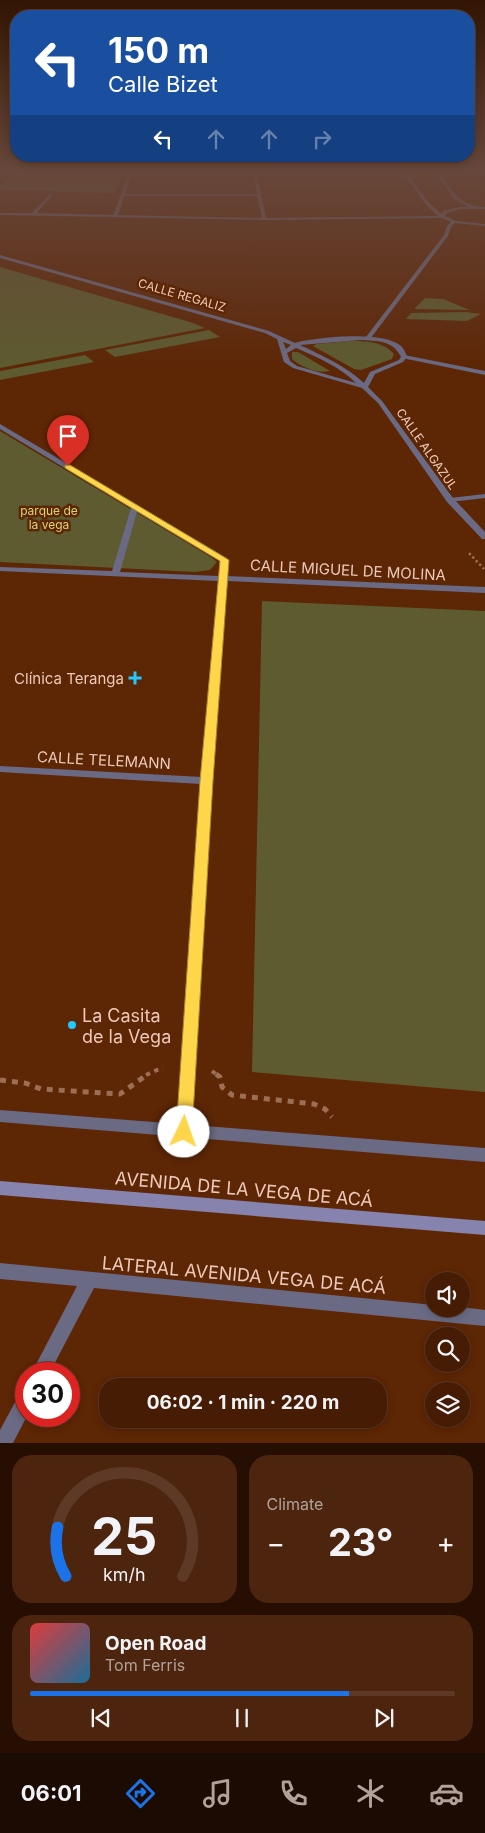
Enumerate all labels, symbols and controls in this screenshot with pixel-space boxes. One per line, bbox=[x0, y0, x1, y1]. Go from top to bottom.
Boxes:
text: 150 m bbox=[108, 29, 209, 71]
icon: left bbox=[25, 30, 90, 95]
text: Calle Bizet bbox=[108, 71, 218, 97]
icon: left bbox=[149, 125, 177, 153]
icon: ahead bbox=[202, 125, 230, 153]
icon: ahead bbox=[255, 125, 283, 153]
icon: right bbox=[308, 125, 336, 153]
street label: CALLE REGALIZ bbox=[136, 275, 228, 315]
street label: CALLE ALGAZUL bbox=[393, 405, 461, 493]
pin bbox=[47, 415, 89, 466]
icon: arrive bbox=[54, 422, 82, 450]
park label: parque de la vega bbox=[20, 503, 78, 532]
street label: CALLE MIGUEL DE MOLINA bbox=[250, 555, 446, 585]
place label: Clínica Teranga bbox=[14, 669, 124, 688]
marker: Clínica Teranga bbox=[128, 671, 142, 685]
street label: CALLE TELEMANN bbox=[37, 747, 171, 773]
place label: La Casita de la Vega bbox=[82, 1005, 171, 1047]
marker: La Casita de la Vega bbox=[66, 1019, 78, 1031]
position arrow bbox=[157, 1105, 209, 1157]
street label: AVENIDA DE LA VEGA DE ACÁ bbox=[114, 1166, 374, 1211]
street label: LATERAL AVENIDA VEGA DE ACÁ bbox=[101, 1251, 387, 1298]
map controls bbox=[425, 1272, 470, 1427]
button: sound bbox=[425, 1272, 470, 1317]
button: search bbox=[425, 1327, 470, 1372]
speed limit sign: 30 bbox=[15, 1362, 80, 1427]
button: layers bbox=[425, 1382, 470, 1427]
text: 06:02 · 1 min · 220 m bbox=[147, 1391, 339, 1414]
text: Climate bbox=[267, 1494, 323, 1514]
text: 25 bbox=[91, 1505, 157, 1568]
text: 23° bbox=[328, 1519, 394, 1565]
text: − bbox=[267, 1526, 285, 1560]
text: + bbox=[436, 1526, 455, 1560]
text: km/h bbox=[103, 1564, 145, 1585]
text: Open Road bbox=[105, 1632, 206, 1655]
text: Tom Ferris bbox=[105, 1655, 185, 1675]
icon: previous bbox=[87, 1704, 115, 1732]
icon: pause bbox=[228, 1704, 256, 1732]
icon: next bbox=[370, 1704, 398, 1732]
icon: directions bbox=[123, 1776, 158, 1811]
icon: music bbox=[200, 1776, 235, 1811]
icon: phone bbox=[276, 1776, 311, 1811]
icon: climate bbox=[353, 1776, 388, 1811]
icon: car bbox=[429, 1776, 464, 1811]
text: 06:01 bbox=[21, 1780, 82, 1806]

